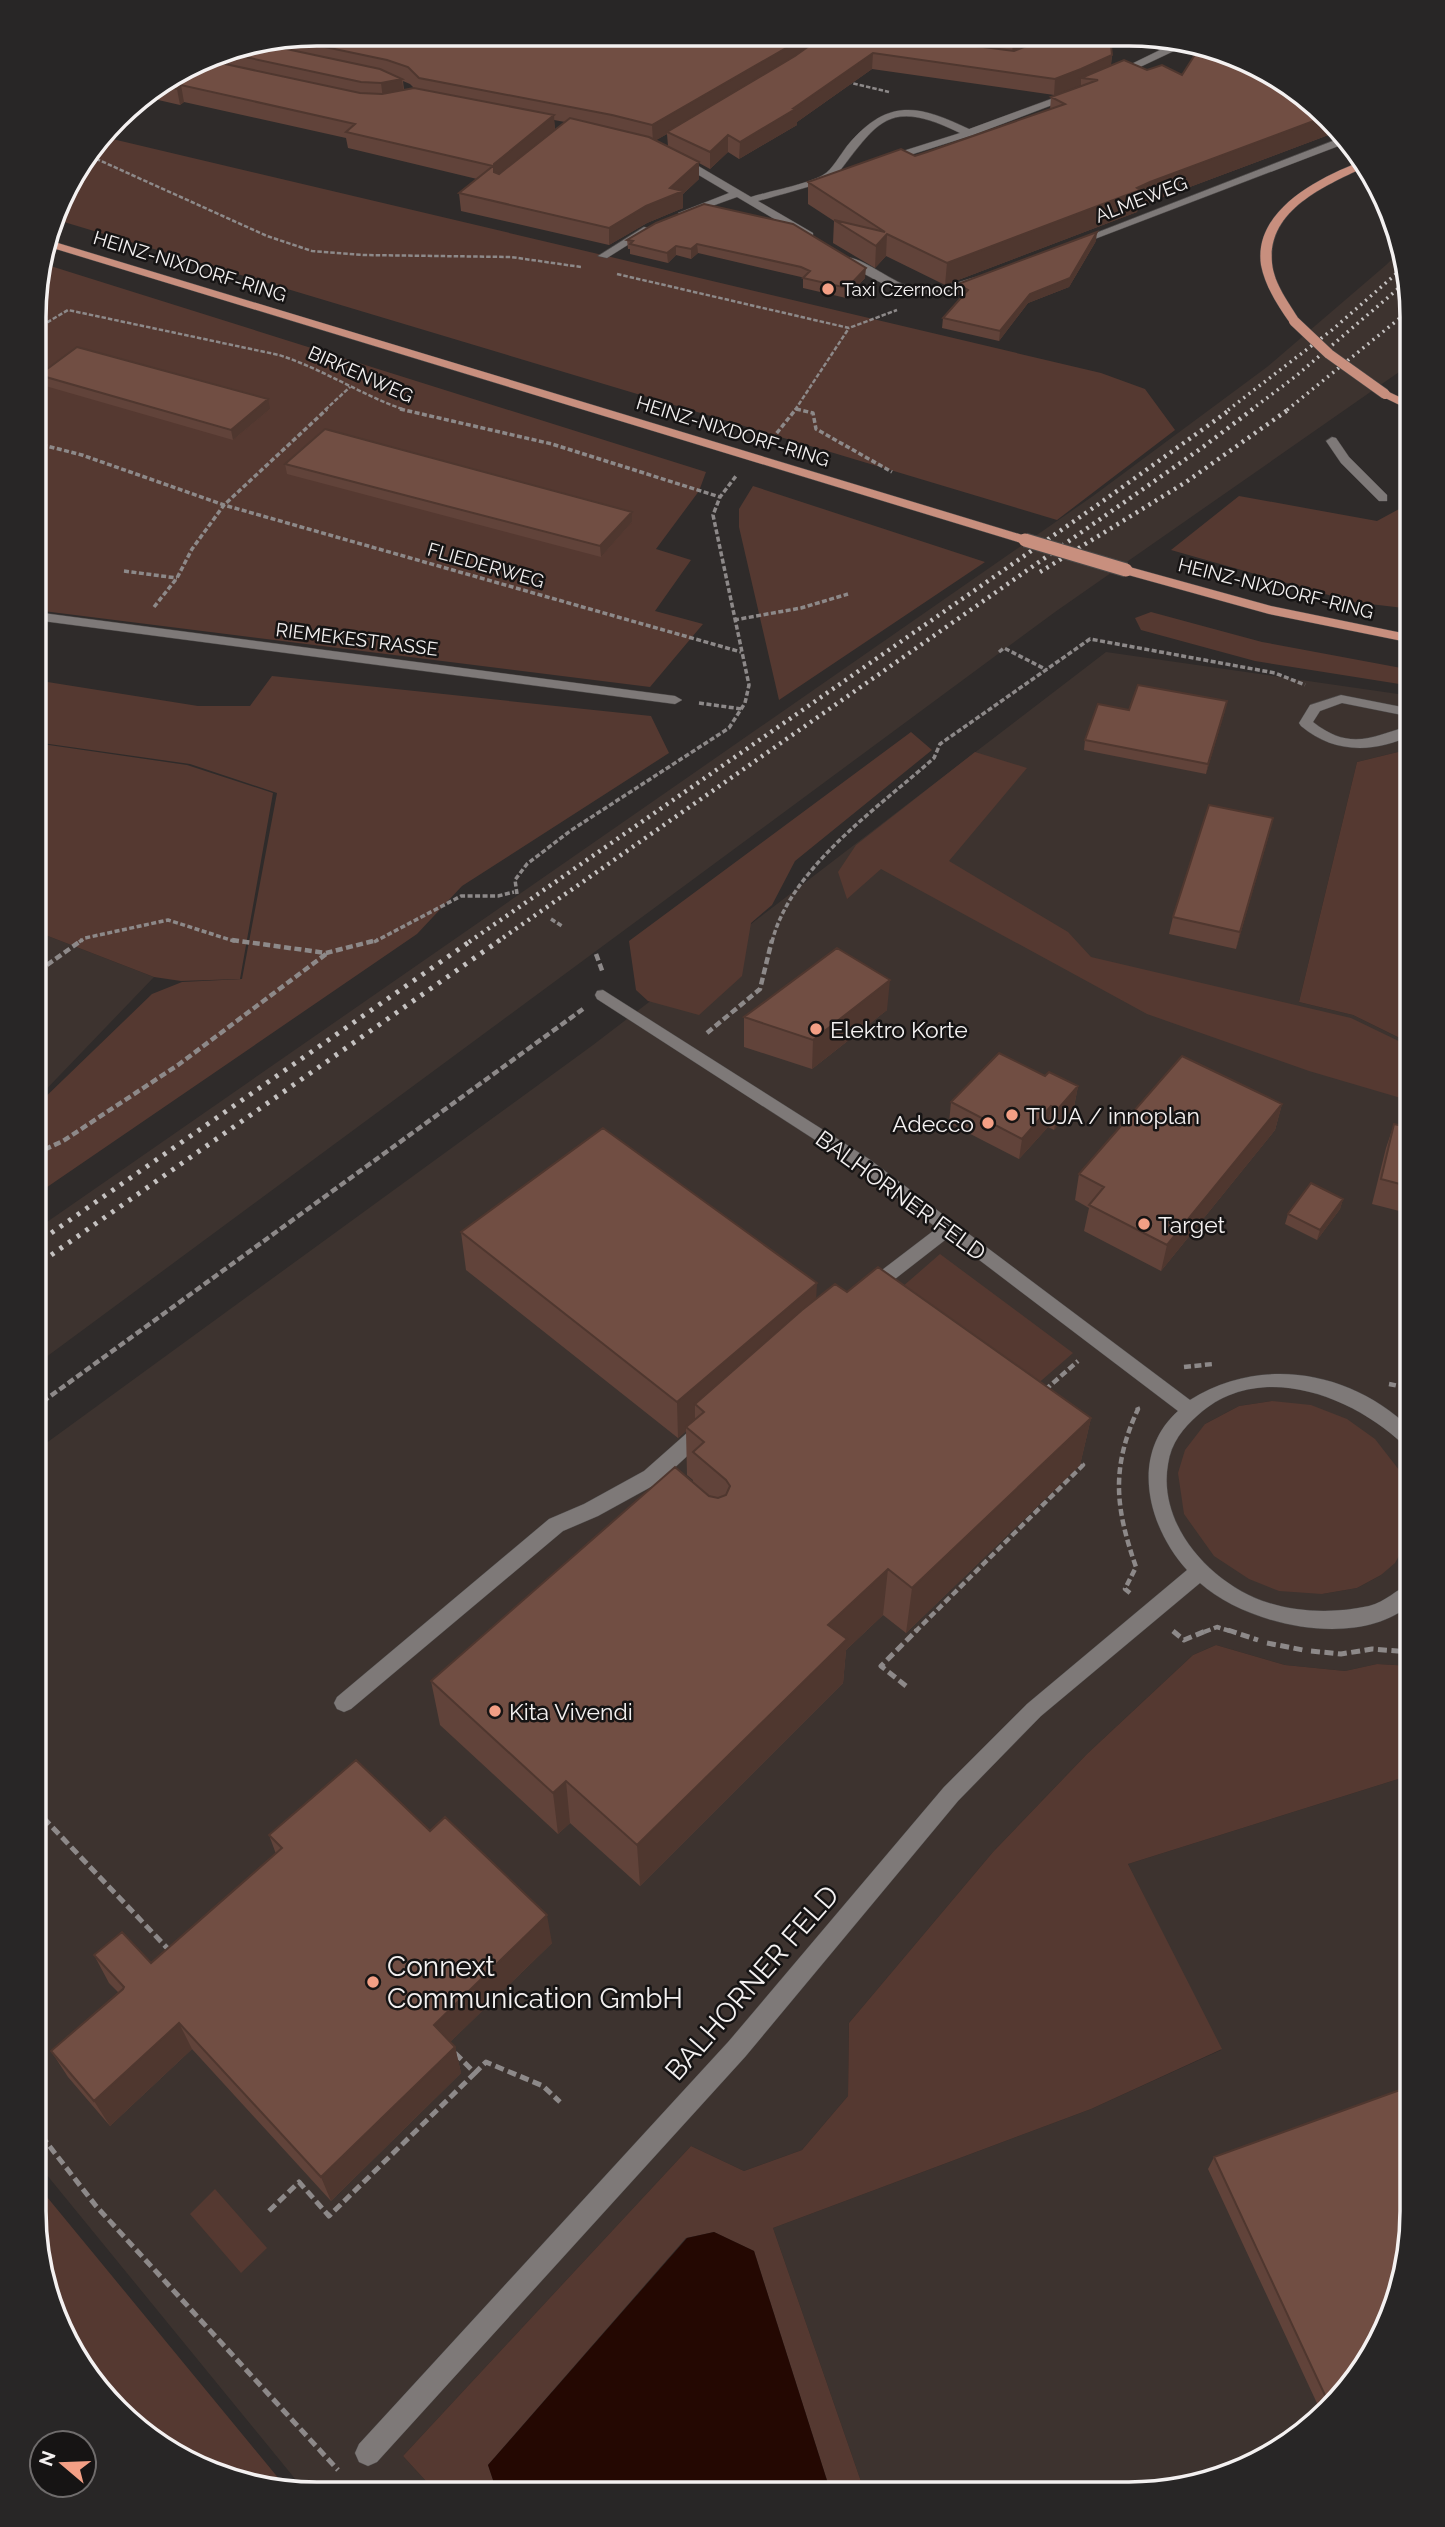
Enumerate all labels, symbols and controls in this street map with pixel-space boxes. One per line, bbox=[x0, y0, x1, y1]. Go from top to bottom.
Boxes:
street label: ALMEWEG bbox=[1092, 171, 1190, 227]
street label: HEINZ-NIXDORF-RING bbox=[91, 226, 289, 306]
place label: Taxi Czernoch bbox=[842, 278, 964, 300]
marker: Taxi Czernoch bbox=[820, 281, 836, 297]
street label: BIRKENWEG bbox=[305, 341, 417, 407]
street label: HEINZ-NIXDORF-RING bbox=[634, 391, 832, 471]
street label: FLIEDERWEG bbox=[425, 538, 547, 592]
street label: HEINZ-NIXDORF-RING bbox=[1176, 553, 1376, 623]
street label: RIEMEKESTRASSE bbox=[275, 618, 439, 660]
place label: Elektro Korte bbox=[830, 1016, 968, 1043]
marker: Elektro Korte bbox=[808, 1021, 824, 1037]
place label: TUJA / innoplan bbox=[1026, 1102, 1200, 1129]
marker: TUJA / innoplan bbox=[1004, 1107, 1020, 1123]
place label: Adecco bbox=[892, 1110, 974, 1137]
marker: Adecco bbox=[980, 1115, 996, 1131]
street label: BALHORNER FELD bbox=[811, 1124, 991, 1266]
place label: Target bbox=[1158, 1211, 1226, 1238]
marker: Target bbox=[1136, 1216, 1152, 1232]
place label: Kita Vivendi bbox=[509, 1698, 633, 1725]
marker: Kita Vivendi bbox=[487, 1703, 503, 1719]
street label: BALHORNER FELD bbox=[658, 1879, 846, 2087]
place label: Connext Communication GmbH bbox=[387, 1950, 683, 2015]
marker: Connext Communication GmbH bbox=[365, 1974, 381, 1990]
north arrow bbox=[28, 2429, 98, 2499]
text: N bbox=[34, 2448, 60, 2469]

